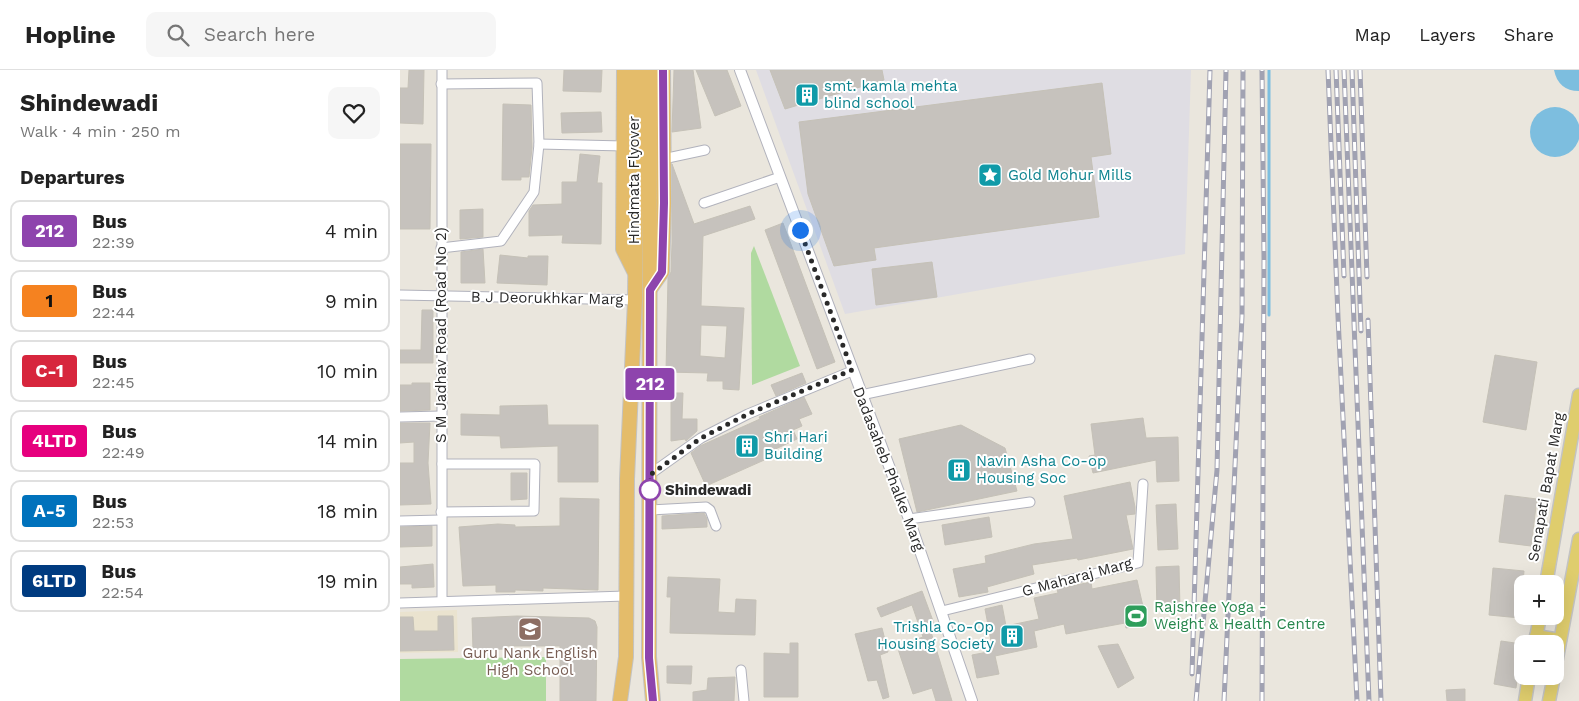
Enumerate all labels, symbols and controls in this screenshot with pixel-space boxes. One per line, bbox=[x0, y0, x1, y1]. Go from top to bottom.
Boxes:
search box bbox=[146, 12, 496, 57]
text: Hopline bbox=[25, 21, 116, 49]
icon: search bbox=[164, 21, 192, 49]
text: Search here bbox=[204, 23, 315, 46]
text: Map bbox=[1354, 24, 1391, 45]
text: Layers bbox=[1419, 24, 1476, 45]
text: Share bbox=[1504, 24, 1554, 45]
place label: smt. kamla mehta blind school bbox=[824, 77, 958, 112]
building icon: smt. kamla mehta blind school bbox=[794, 82, 820, 108]
button: heart bbox=[328, 87, 380, 139]
text: Shindewadi bbox=[20, 89, 158, 117]
street label: Hindmata Flyover bbox=[625, 116, 643, 244]
text: Walk · 4 min · 250 m bbox=[20, 122, 180, 141]
place icon: Gold Mohur Mills bbox=[977, 162, 1003, 188]
text: Departures bbox=[20, 166, 125, 189]
place label: Gold Mohur Mills bbox=[1008, 166, 1132, 184]
text: Bus bbox=[92, 210, 127, 233]
your location bbox=[788, 218, 813, 243]
text: 212 bbox=[35, 220, 64, 241]
text: 4 min bbox=[325, 220, 378, 243]
street label: S M Jadhav Road (Road No 2) bbox=[432, 227, 450, 443]
text: 22:39 bbox=[92, 233, 135, 252]
text: Bus bbox=[92, 280, 127, 303]
street label: B J Deorukhkar Marg bbox=[471, 288, 623, 308]
text: 1 bbox=[46, 290, 53, 311]
text: 9 min bbox=[325, 290, 378, 313]
text: 22:44 bbox=[92, 303, 135, 322]
text: Bus bbox=[92, 350, 127, 373]
text: C-1 bbox=[35, 360, 64, 381]
text: 10 min bbox=[317, 360, 378, 383]
line badge: 212 bbox=[621, 368, 679, 400]
text: 22:45 bbox=[92, 373, 134, 392]
text: 212 bbox=[635, 373, 665, 394]
street label: Dadasaheb Phalke Marg bbox=[849, 384, 929, 554]
street label: Senapati Bapat Marg bbox=[1524, 411, 1568, 563]
text: Bus bbox=[102, 420, 137, 443]
place label: Shri Hari Building bbox=[764, 428, 828, 463]
text: 4LTD bbox=[32, 430, 77, 451]
text: 14 min bbox=[318, 430, 378, 453]
building icon: Shri Hari Building bbox=[734, 433, 760, 459]
text: 22:49 bbox=[102, 443, 145, 462]
place label: Navin Asha Co-op Housing Soc bbox=[976, 452, 1106, 487]
building icon: Navin Asha Co-op Housing Soc bbox=[946, 457, 972, 483]
marker: Shindewadi bbox=[639, 479, 661, 501]
place label: Shindewadi bbox=[665, 481, 751, 499]
text: Bus bbox=[92, 490, 127, 513]
text: A-5 bbox=[34, 500, 65, 521]
text: 18 min bbox=[317, 500, 378, 523]
text: 22:53 bbox=[92, 513, 134, 532]
street label: G Maharaj Marg bbox=[1020, 554, 1134, 600]
text: Bus bbox=[101, 560, 136, 583]
text: 6LTD bbox=[32, 570, 76, 591]
text: 19 min bbox=[317, 570, 378, 593]
map controls bbox=[1514, 575, 1564, 685]
button: + bbox=[1514, 575, 1564, 625]
text: 22:54 bbox=[101, 583, 144, 602]
place label: Rajshree Yoga - Weight & Health Centre bbox=[1154, 598, 1326, 633]
sports icon: Rajshree Yoga - Weight & Health Centre bbox=[1123, 603, 1149, 629]
school or university icon: Guru Nank English High School bbox=[517, 616, 543, 642]
place label: Trishla Co-Op Housing Society bbox=[877, 618, 994, 653]
building icon: Trishla Co-Op Housing Society bbox=[999, 623, 1025, 649]
button: − bbox=[1514, 635, 1564, 685]
place label: Guru Nank English High School bbox=[462, 644, 598, 679]

